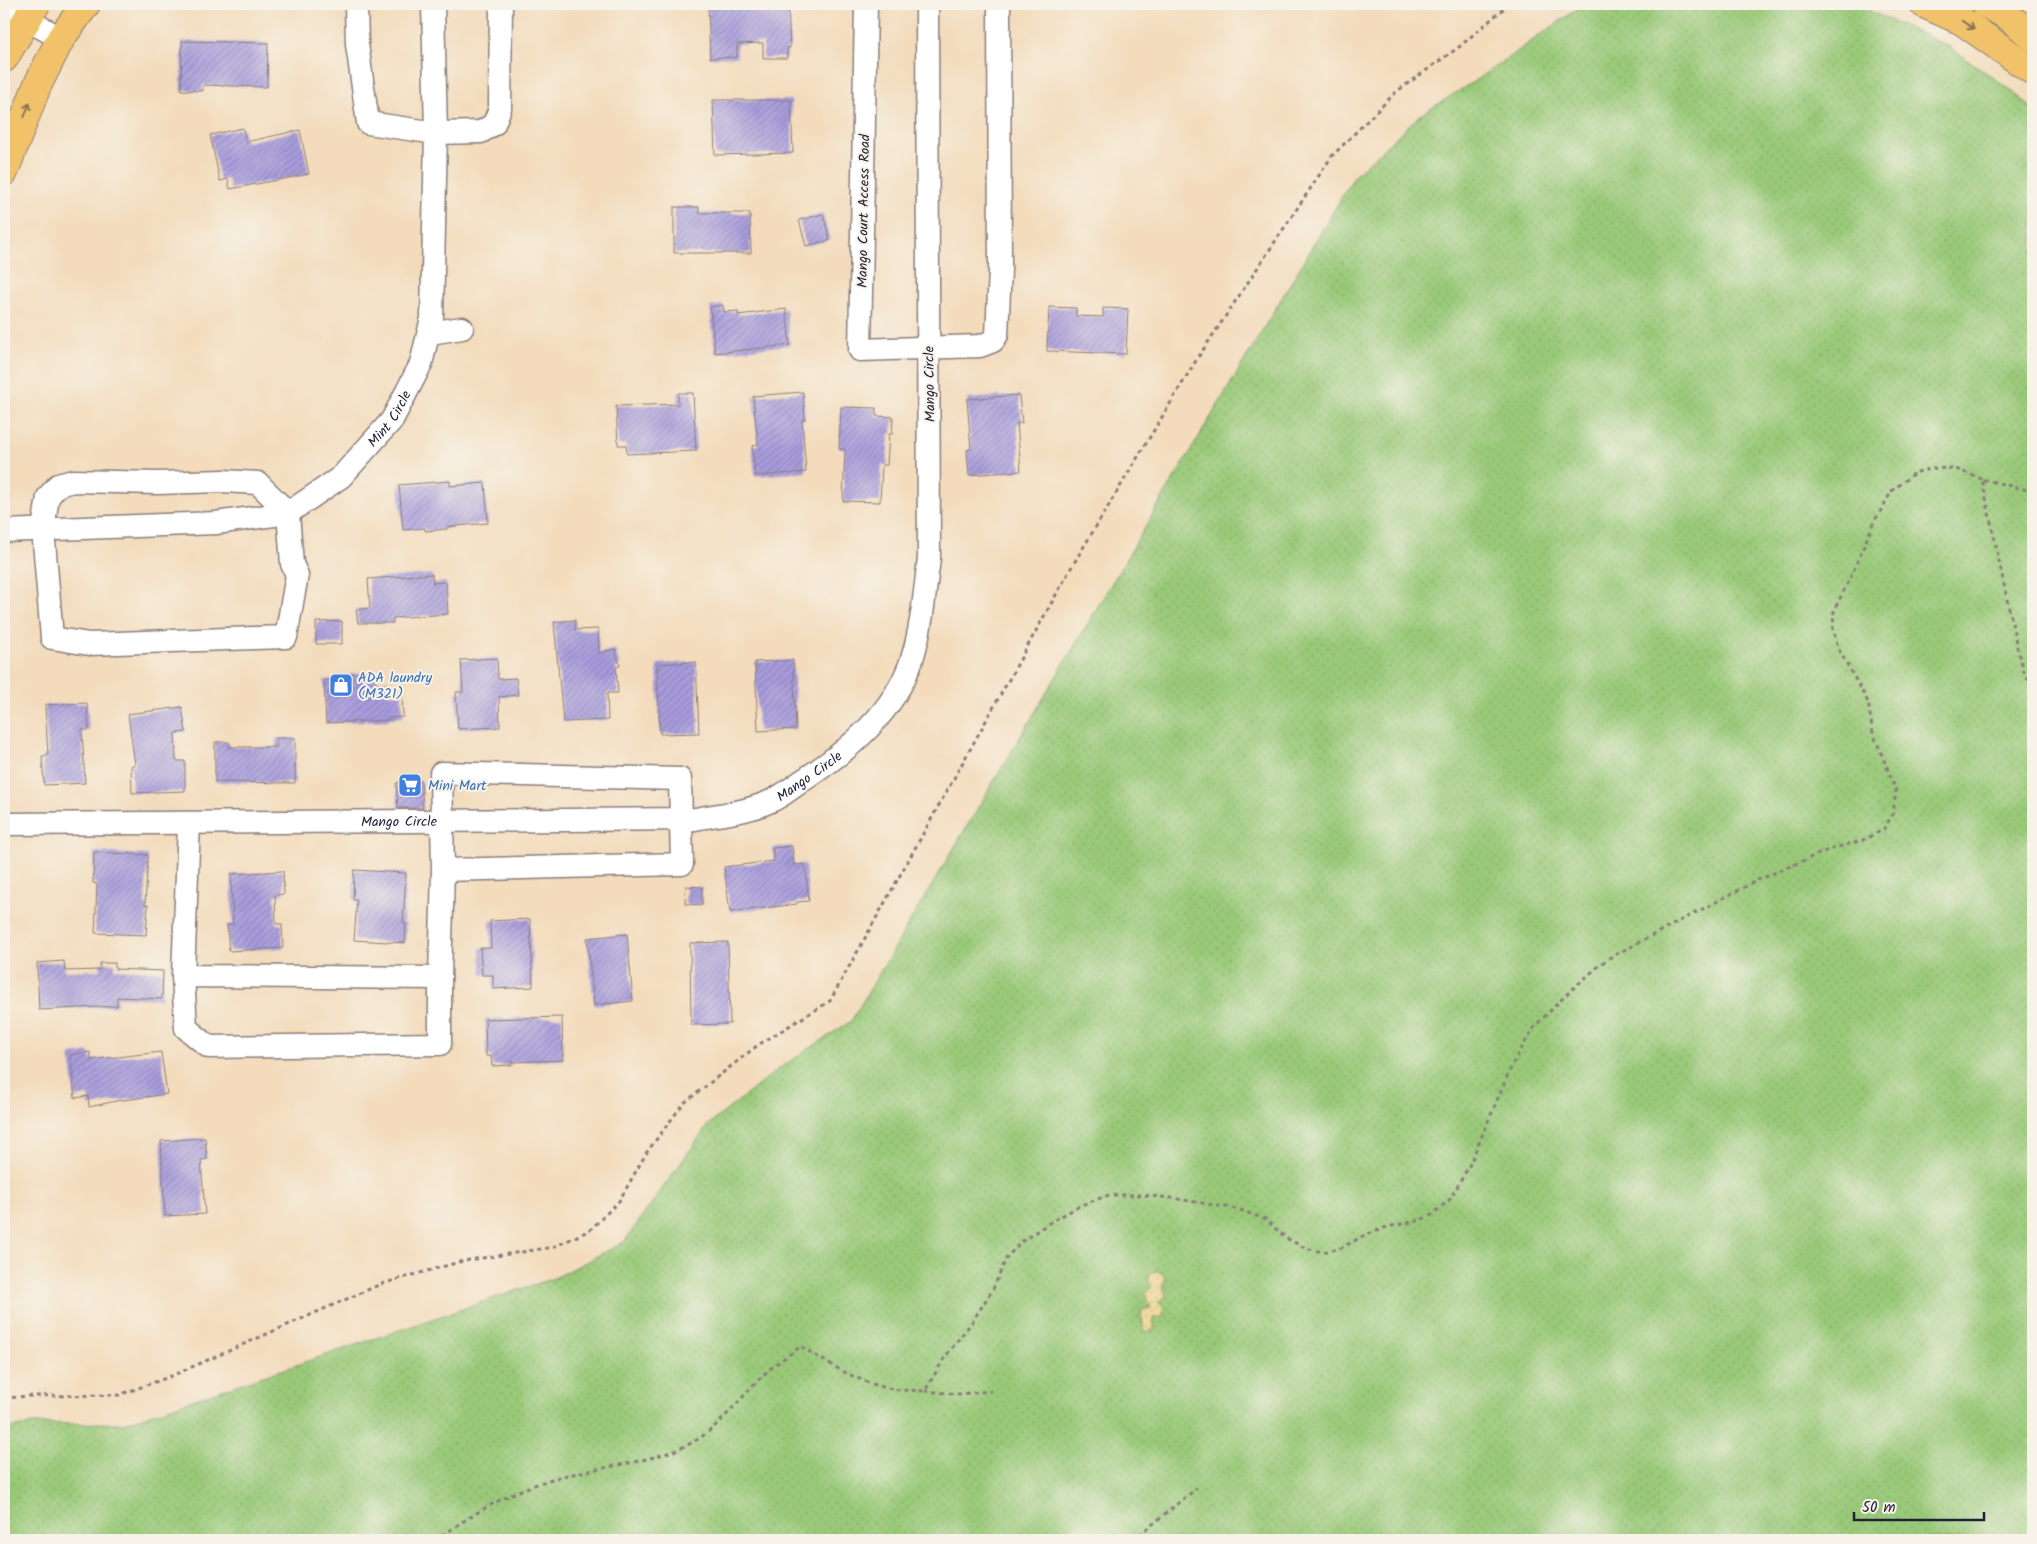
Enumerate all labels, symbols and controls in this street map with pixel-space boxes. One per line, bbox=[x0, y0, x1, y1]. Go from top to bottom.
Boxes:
one-way arrow bbox=[1960, 20, 1974, 30]
one-way arrow bbox=[23, 103, 32, 118]
street label: Mango Court Access Road bbox=[852, 133, 876, 288]
street label: Mango Circle bbox=[918, 345, 942, 422]
street label: Mint Circle bbox=[363, 386, 418, 453]
place label: ADA laundry (M321) bbox=[358, 667, 432, 705]
shop icon: ADA laundry (M321) bbox=[328, 672, 354, 698]
street label: Mango Circle bbox=[772, 745, 848, 808]
supermarket icon: Mini Mart bbox=[397, 772, 423, 798]
place label: Mini Mart bbox=[428, 775, 487, 797]
street label: Mango Circle bbox=[361, 811, 438, 833]
scale bar bbox=[1854, 1489, 1984, 1521]
text: 50 m bbox=[1862, 1496, 1896, 1520]

